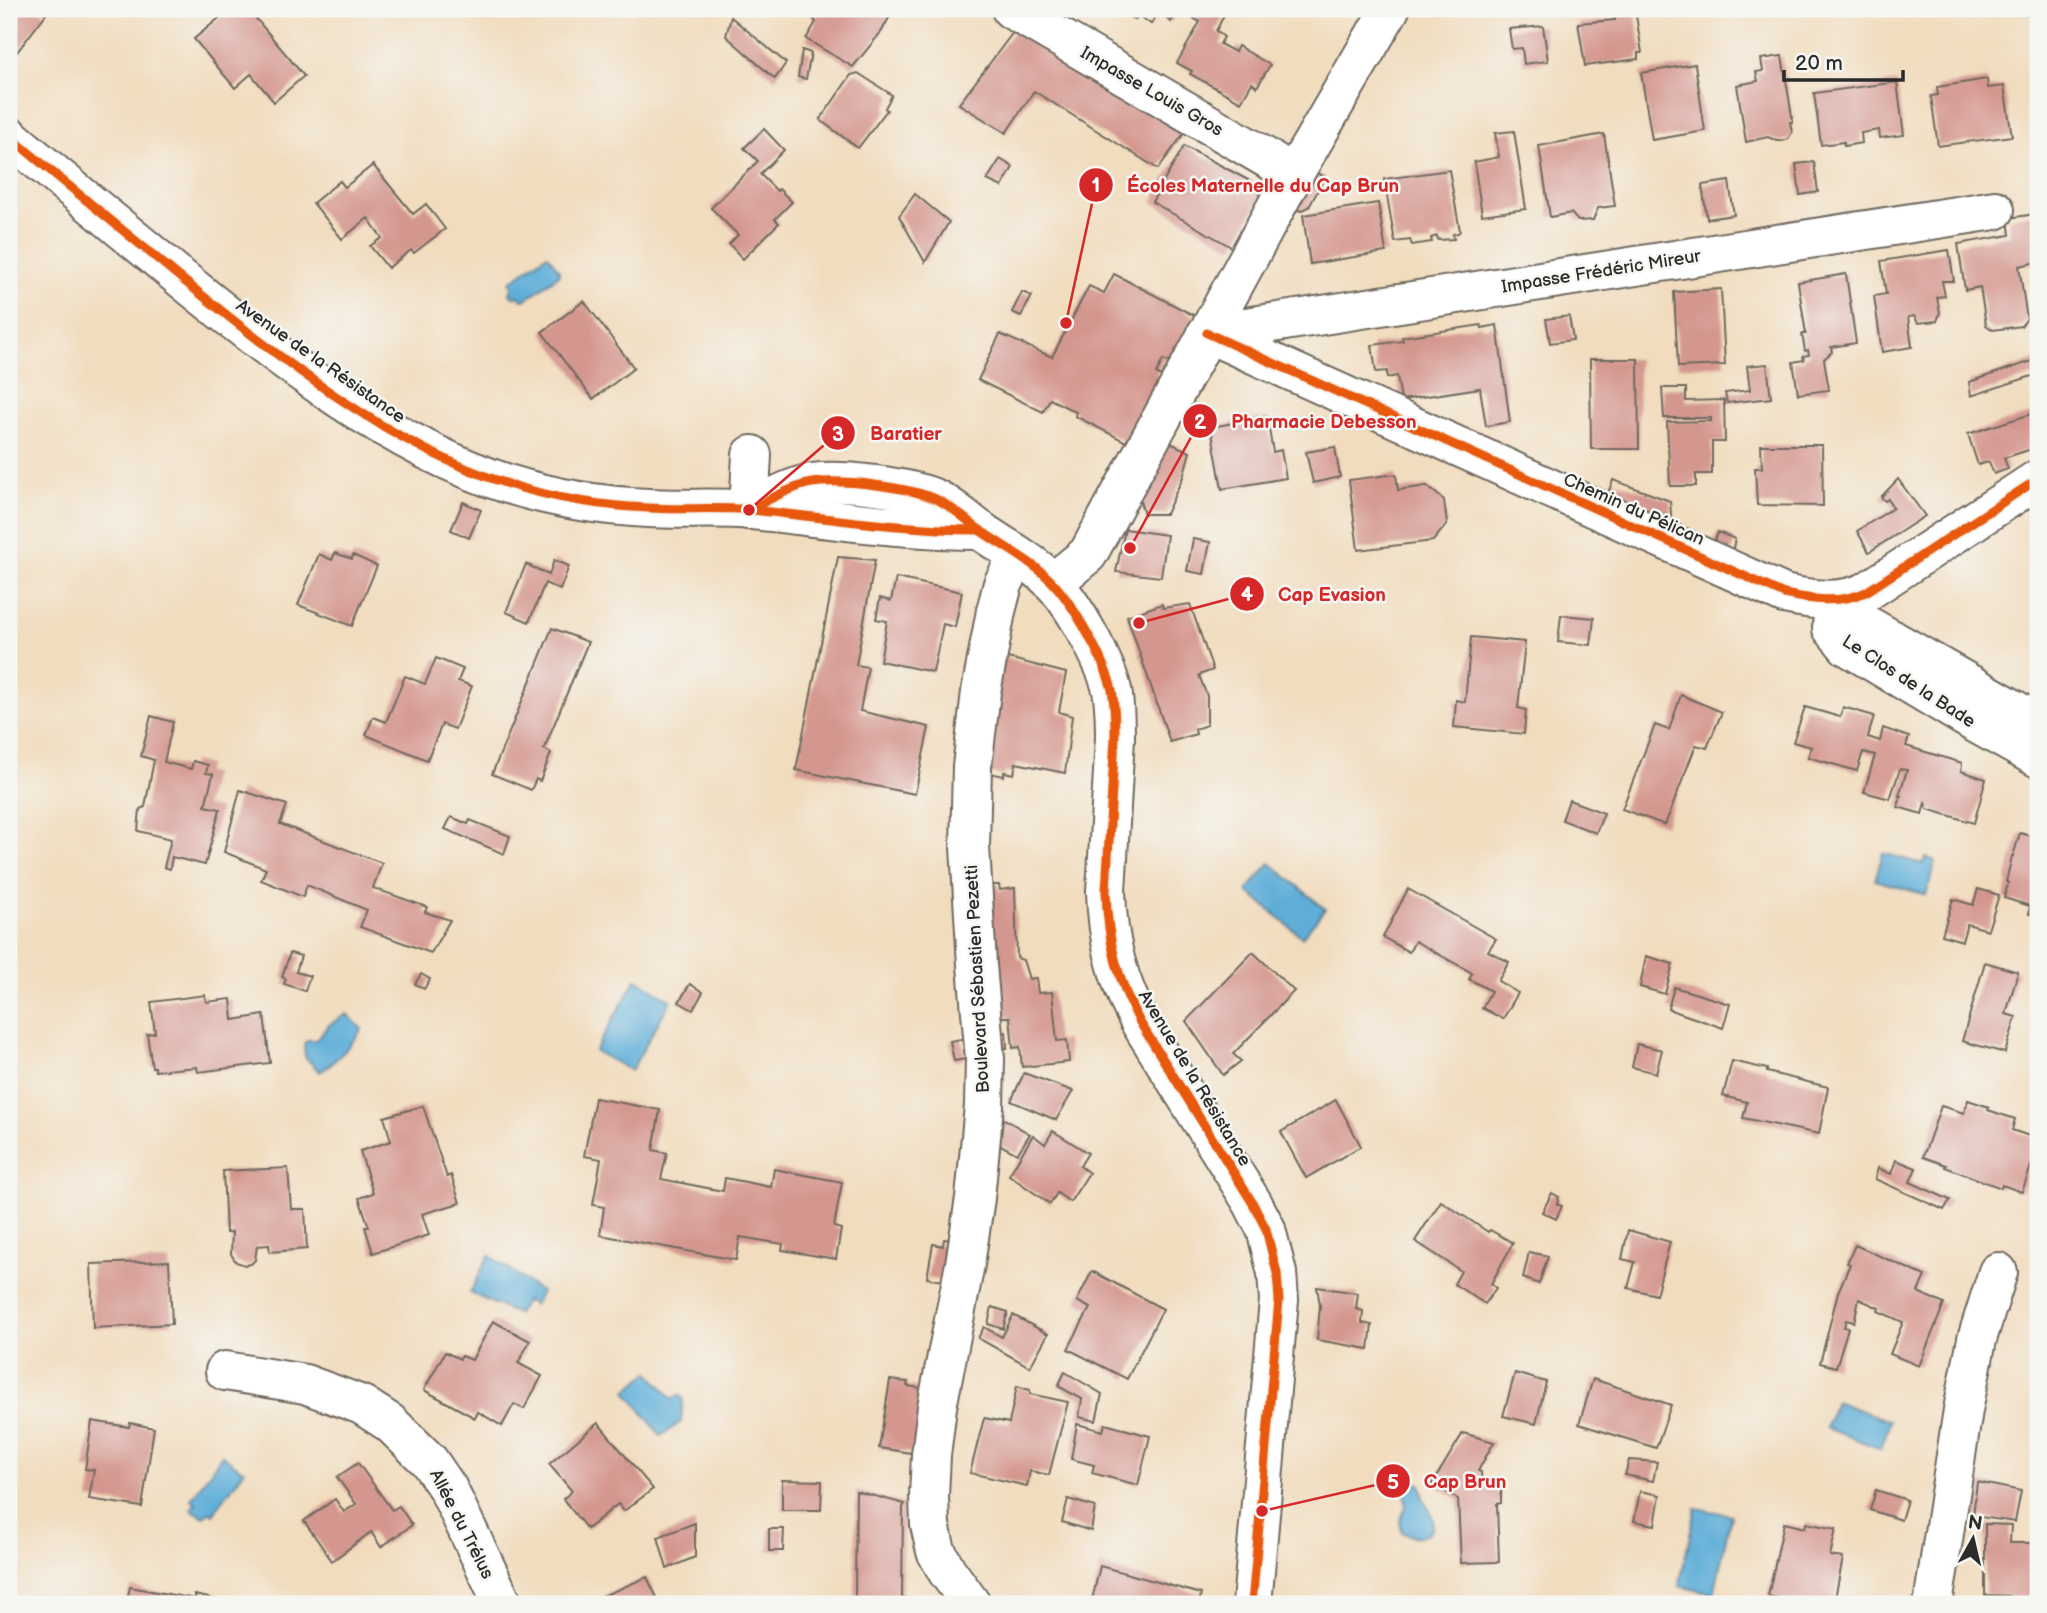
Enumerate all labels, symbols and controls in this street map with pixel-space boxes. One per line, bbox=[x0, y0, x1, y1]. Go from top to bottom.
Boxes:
scale bar bbox=[1784, 38, 1904, 82]
street label: Impasse Louis Gros bbox=[1077, 42, 1227, 141]
text: 20 m bbox=[1795, 51, 1843, 76]
callout: Écoles Maternelle du Cap Brun bbox=[1078, 165, 1413, 205]
text: 1 bbox=[1092, 173, 1100, 198]
text: Écoles Maternelle du Cap Brun bbox=[1127, 174, 1399, 198]
street label: Impasse Frédéric Mireur bbox=[1500, 245, 1703, 298]
street label: Avenue de la Résistance bbox=[232, 295, 409, 428]
callout: Pharmacie Debesson bbox=[1182, 401, 1431, 441]
text: 2 bbox=[1194, 410, 1207, 435]
text: Pharmacie Debesson bbox=[1231, 411, 1417, 434]
callout: Baratier bbox=[821, 413, 956, 453]
text: 3 bbox=[832, 422, 844, 447]
text: Baratier bbox=[870, 423, 942, 446]
street label: Chemin du Pélican bbox=[1560, 469, 1708, 550]
callout: Cap Evasion bbox=[1229, 574, 1400, 614]
text: 4 bbox=[1241, 582, 1254, 607]
text: Cap Evasion bbox=[1278, 584, 1386, 607]
street label: Le Clos de la Bade bbox=[1838, 631, 1979, 732]
street label: Boulevard Sébastien Pezetti bbox=[961, 864, 994, 1094]
street label: Avenue de la Résistance bbox=[1134, 987, 1256, 1170]
callout: Cap Brun bbox=[1375, 1461, 1521, 1501]
street label: Allée du Trélus bbox=[425, 1466, 498, 1582]
text: 5 bbox=[1387, 1470, 1399, 1495]
text: Cap Brun bbox=[1424, 1471, 1506, 1494]
north arrow bbox=[1938, 1504, 2008, 1574]
text: N bbox=[1966, 1511, 1984, 1536]

